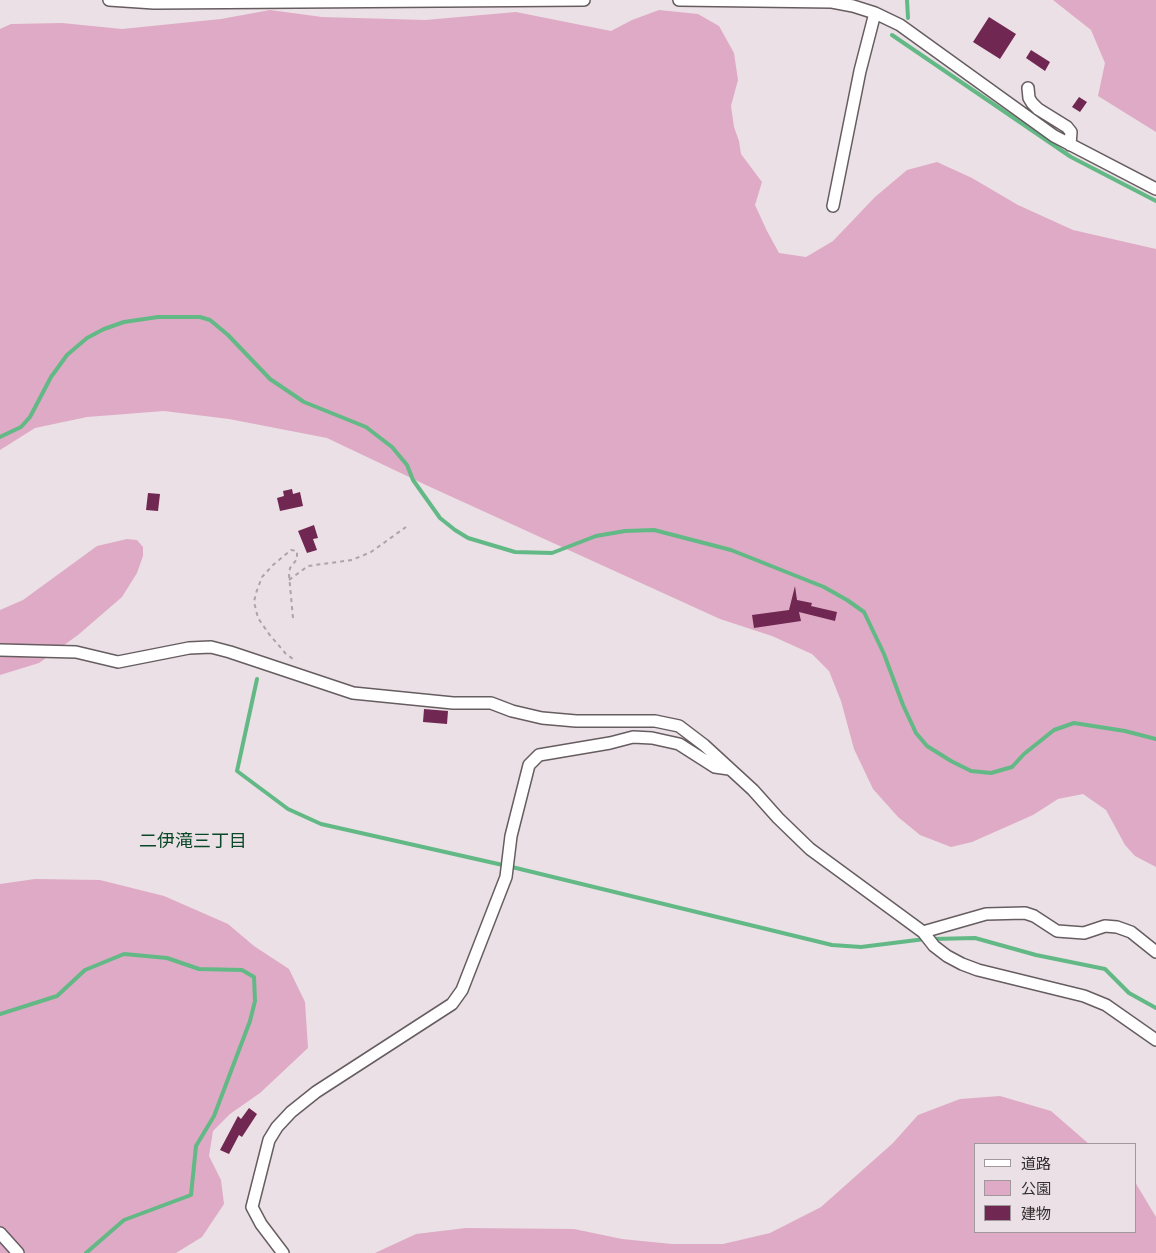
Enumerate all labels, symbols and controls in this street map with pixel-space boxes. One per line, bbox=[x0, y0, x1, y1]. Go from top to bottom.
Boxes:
district label: 二伊滝三丁目 bbox=[139, 831, 247, 853]
legend bbox=[974, 1143, 1136, 1233]
text: 道路 bbox=[1021, 1155, 1051, 1173]
text: 公園 bbox=[1021, 1180, 1051, 1198]
text: 建物 bbox=[1021, 1205, 1051, 1223]

